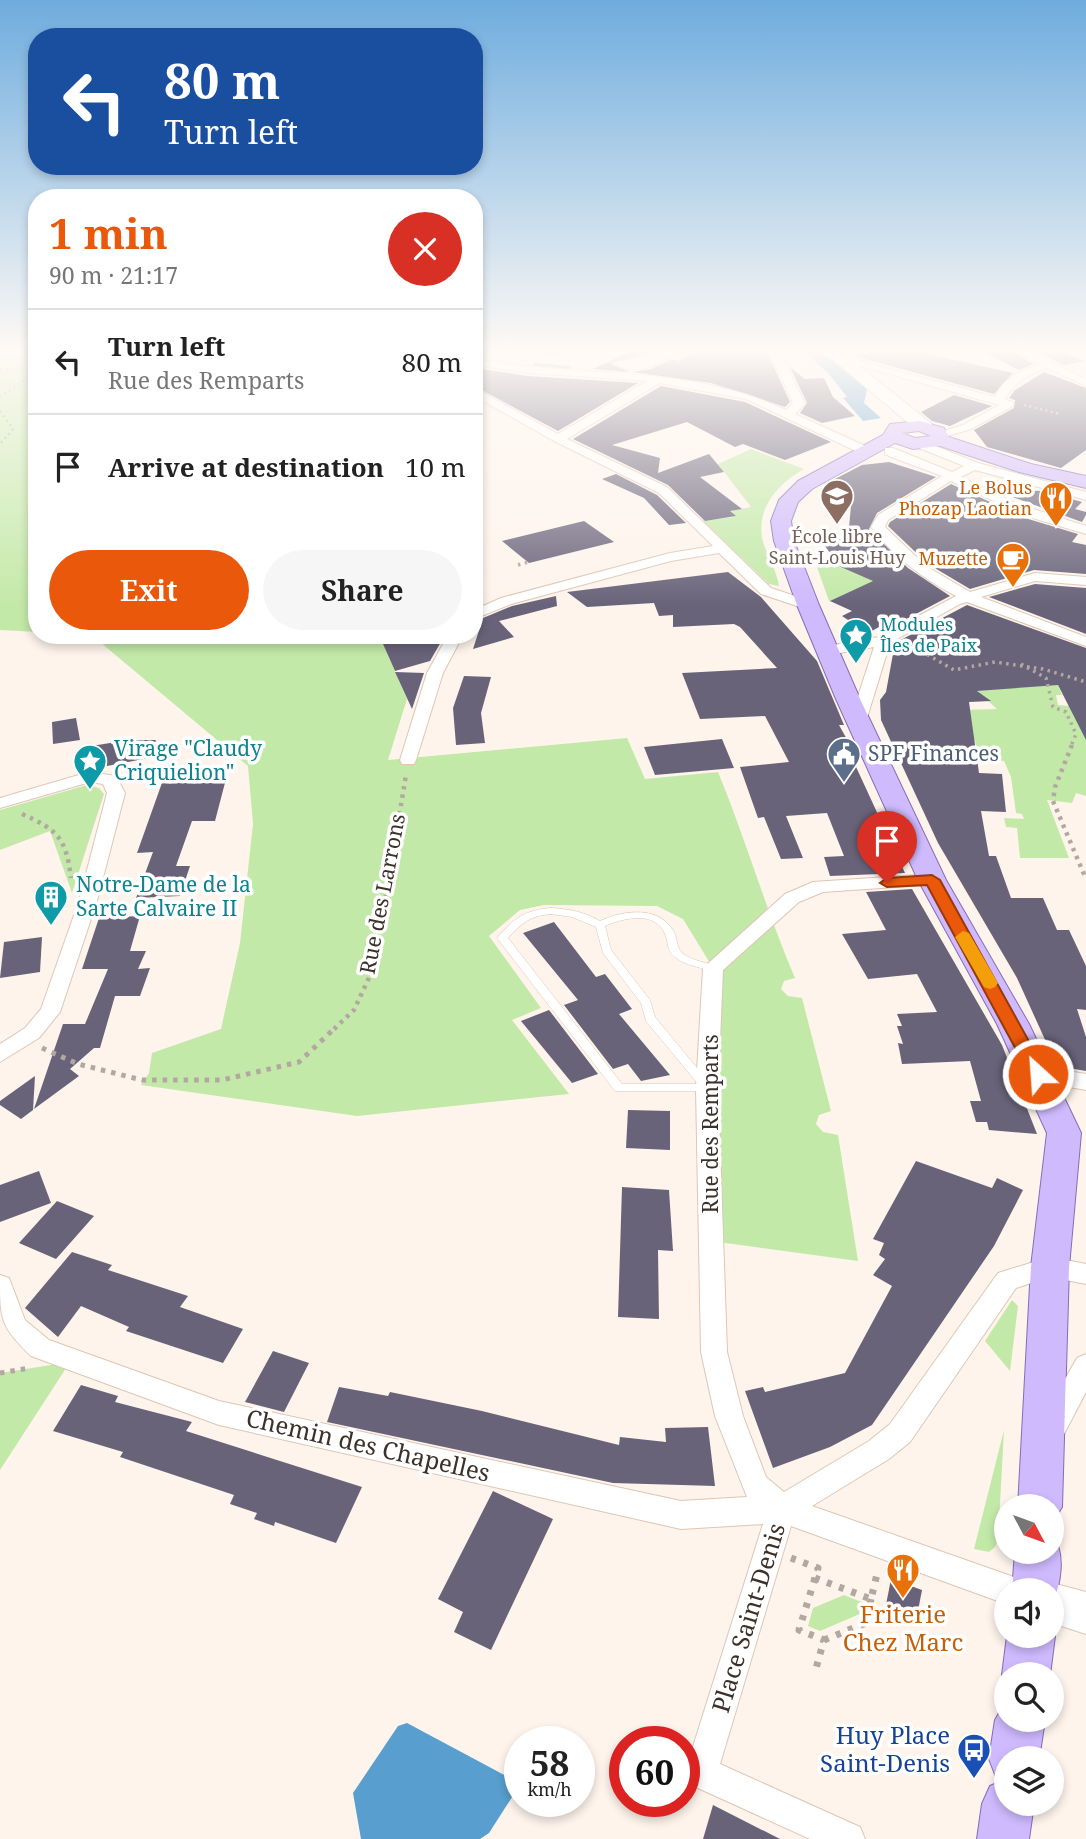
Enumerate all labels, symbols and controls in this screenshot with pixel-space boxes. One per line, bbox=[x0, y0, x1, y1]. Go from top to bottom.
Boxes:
text: 80 m bbox=[164, 47, 280, 113]
icon: left bbox=[49, 56, 140, 147]
text: Turn left bbox=[164, 110, 298, 153]
text: 1 min bbox=[49, 204, 168, 261]
button: close bbox=[388, 212, 462, 286]
text: 90 m · 21:17 bbox=[49, 259, 178, 291]
text: Turn left bbox=[108, 328, 225, 364]
icon: left bbox=[49, 343, 87, 381]
text: 80 m bbox=[402, 344, 462, 380]
text: Rue des Remparts bbox=[108, 364, 304, 396]
icon: arrive bbox=[49, 448, 87, 486]
text: Arrive at destination bbox=[108, 449, 384, 485]
text: 10 m bbox=[405, 449, 465, 485]
place label: Le Bolus Phozap Laotian bbox=[899, 475, 1032, 520]
school or university icon: École libre Saint-Louis Huy bbox=[818, 477, 856, 526]
restaurant icon: Le Bolus Phozap Laotian bbox=[1037, 479, 1075, 528]
place label: École libre Saint-Louis Huy bbox=[769, 524, 906, 569]
cafe icon: Muzette bbox=[994, 540, 1032, 589]
place label: Muzette bbox=[919, 546, 988, 570]
button: Exit bbox=[49, 550, 249, 630]
button: Share bbox=[263, 550, 462, 630]
place label: Modules Îles de Paix bbox=[880, 612, 978, 657]
place icon: Modules Îles de Paix bbox=[837, 616, 875, 665]
place label: Virage "Claudy Criquielion" bbox=[114, 734, 262, 786]
public building icon: SPF Finances bbox=[825, 735, 863, 784]
place label: SPF Finances bbox=[868, 739, 999, 767]
place icon: Virage "Claudy Criquielion" bbox=[71, 742, 109, 791]
street label: Rue des Larrons bbox=[353, 811, 411, 976]
pin bbox=[857, 811, 917, 883]
icon: arrive bbox=[868, 822, 906, 860]
place label: Notre-Dame de la Sarte Calvaire II bbox=[76, 870, 251, 922]
building icon: Notre-Dame de la Sarte Calvaire II bbox=[32, 878, 70, 927]
street label: Rue des Remparts bbox=[696, 1034, 724, 1214]
position arrow bbox=[1001, 1037, 1075, 1111]
street label: Chemin des Chapelles bbox=[243, 1400, 493, 1489]
north arrow bbox=[994, 1494, 1064, 1564]
map controls bbox=[994, 1494, 1064, 1816]
street label: Place Saint-Denis bbox=[703, 1519, 792, 1716]
restaurant icon: Friterie Chez Marc bbox=[884, 1551, 922, 1600]
button: sound bbox=[994, 1578, 1064, 1648]
place label: Friterie Chez Marc bbox=[843, 1597, 963, 1658]
button: search bbox=[994, 1662, 1064, 1732]
place label: Huy Place Saint-Denis bbox=[820, 1718, 950, 1779]
speed limit sign: 60 bbox=[609, 1726, 700, 1817]
bus stop icon: Huy Place Saint-Denis bbox=[955, 1731, 993, 1780]
text: 58 bbox=[530, 1739, 569, 1786]
button: layers bbox=[994, 1746, 1064, 1816]
text: km/h bbox=[527, 1777, 572, 1801]

